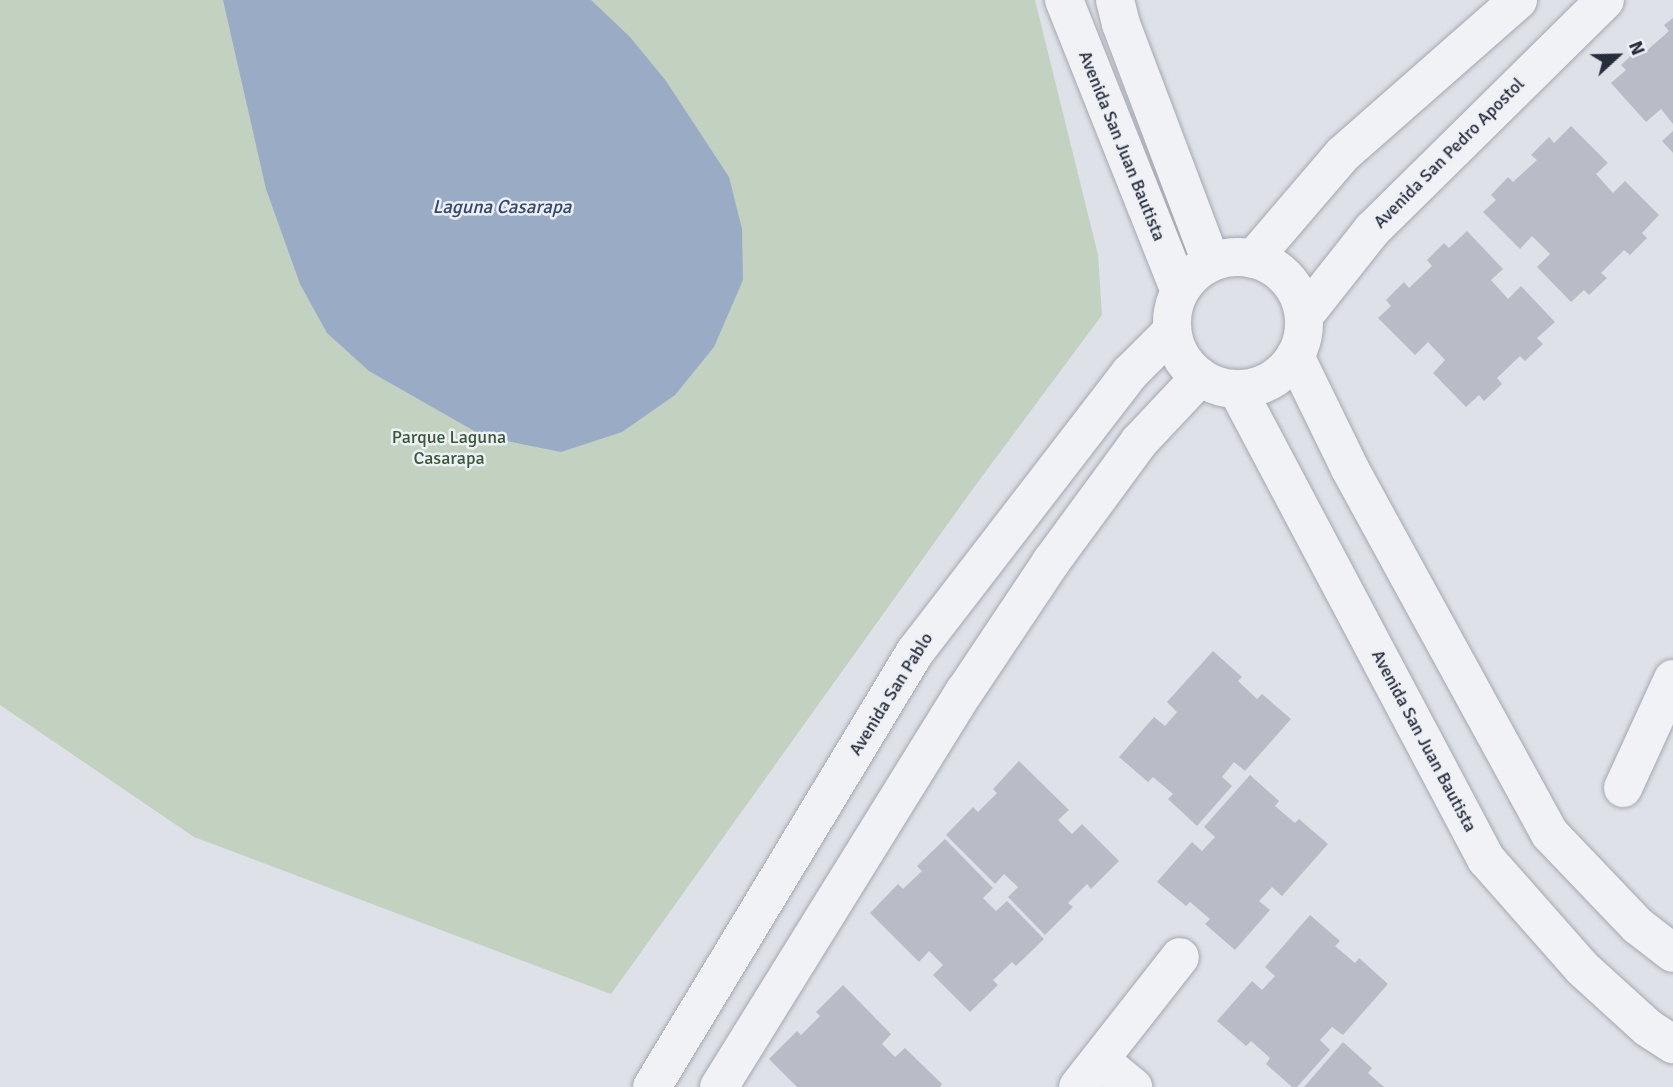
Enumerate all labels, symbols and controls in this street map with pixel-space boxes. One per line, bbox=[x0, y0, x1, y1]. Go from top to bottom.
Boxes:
north arrow bbox=[1582, 21, 1652, 91]
text: N bbox=[1623, 38, 1650, 59]
street label: Avenida San Juan Bautista bbox=[1074, 48, 1170, 244]
street label: Avenida San Pedro Apostol bbox=[1369, 73, 1529, 233]
water label: Laguna Casarapa bbox=[433, 197, 571, 219]
park label: Parque Laguna Casarapa bbox=[392, 427, 506, 470]
street label: Avenida San Pablo bbox=[845, 629, 937, 759]
street label: Avenida San Juan Bautista bbox=[1367, 646, 1481, 836]

